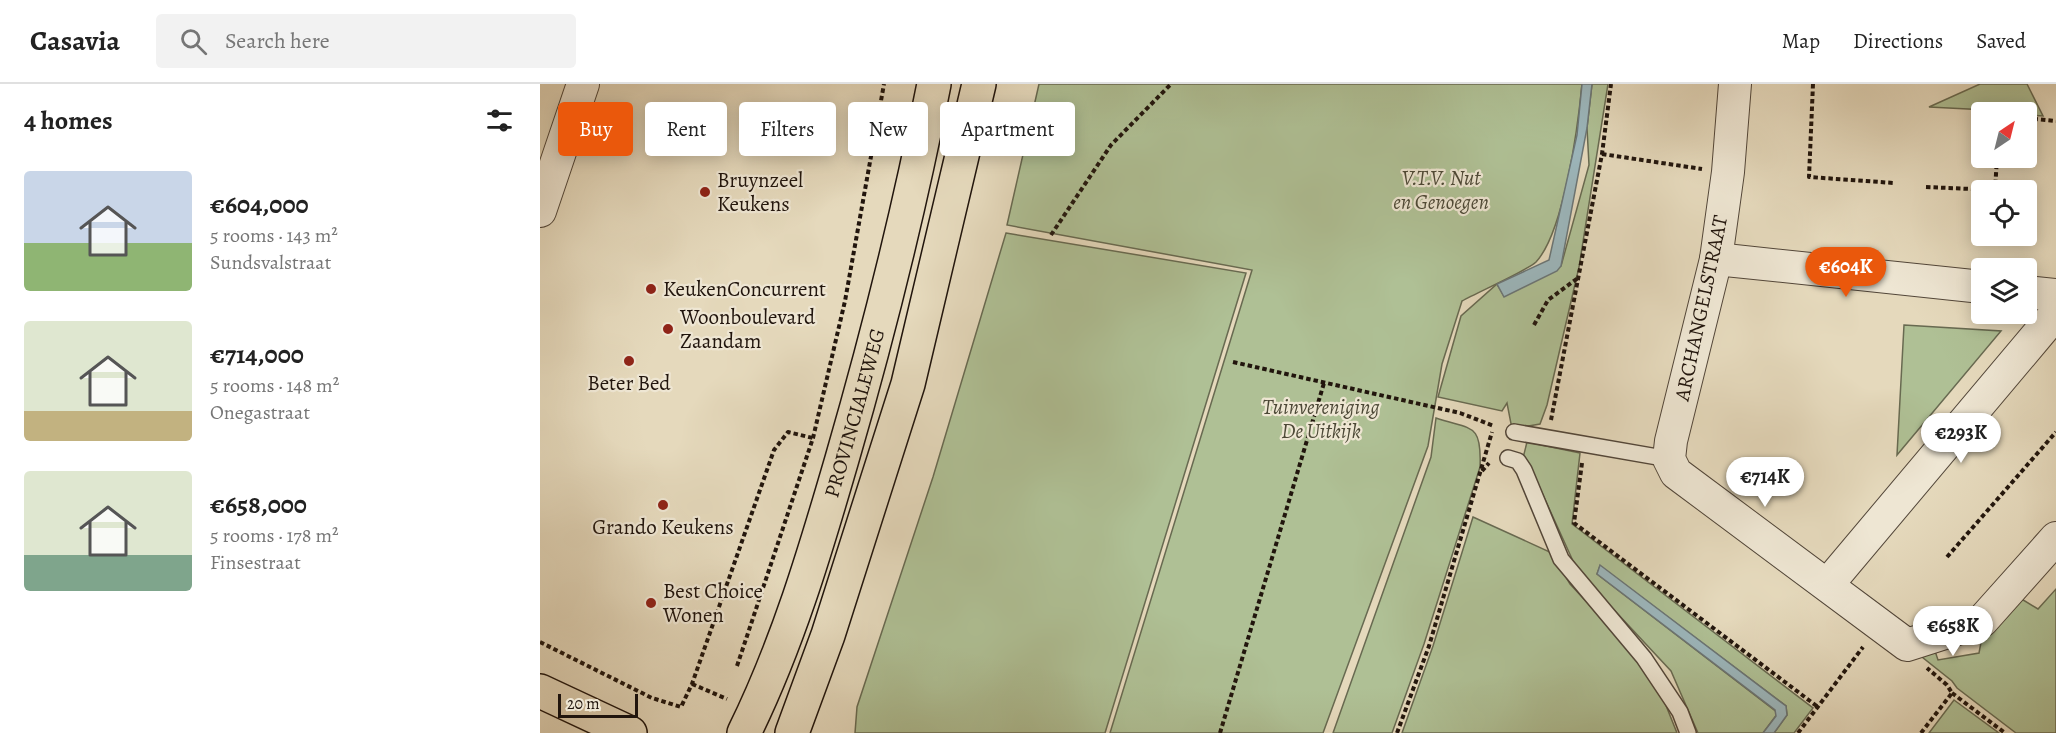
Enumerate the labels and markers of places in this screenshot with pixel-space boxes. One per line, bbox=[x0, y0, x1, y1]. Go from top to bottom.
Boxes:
place label: Bruynzeel Keukens bbox=[717, 166, 803, 218]
marker: Bruynzeel Keukens bbox=[698, 185, 712, 199]
pin: €604K bbox=[1804, 247, 1888, 298]
place label: KeukenConcurrent bbox=[663, 275, 826, 303]
marker: KeukenConcurrent bbox=[644, 282, 658, 296]
place label: Woonboulevard Zaandam bbox=[679, 303, 816, 355]
marker: Woonboulevard Zaandam bbox=[661, 322, 675, 336]
marker: Beter Bed bbox=[622, 354, 636, 368]
place label: Beter Bed bbox=[587, 369, 671, 397]
pin: €293K bbox=[1919, 413, 2003, 464]
pin: €714K bbox=[1723, 457, 1807, 508]
marker: Grando Keukens bbox=[656, 498, 670, 512]
place label: Grando Keukens bbox=[592, 513, 734, 541]
place label: Best Choice Wonen bbox=[662, 577, 763, 629]
marker: Best Choice Wonen bbox=[644, 596, 658, 610]
pin: €658K bbox=[1911, 606, 1995, 657]

